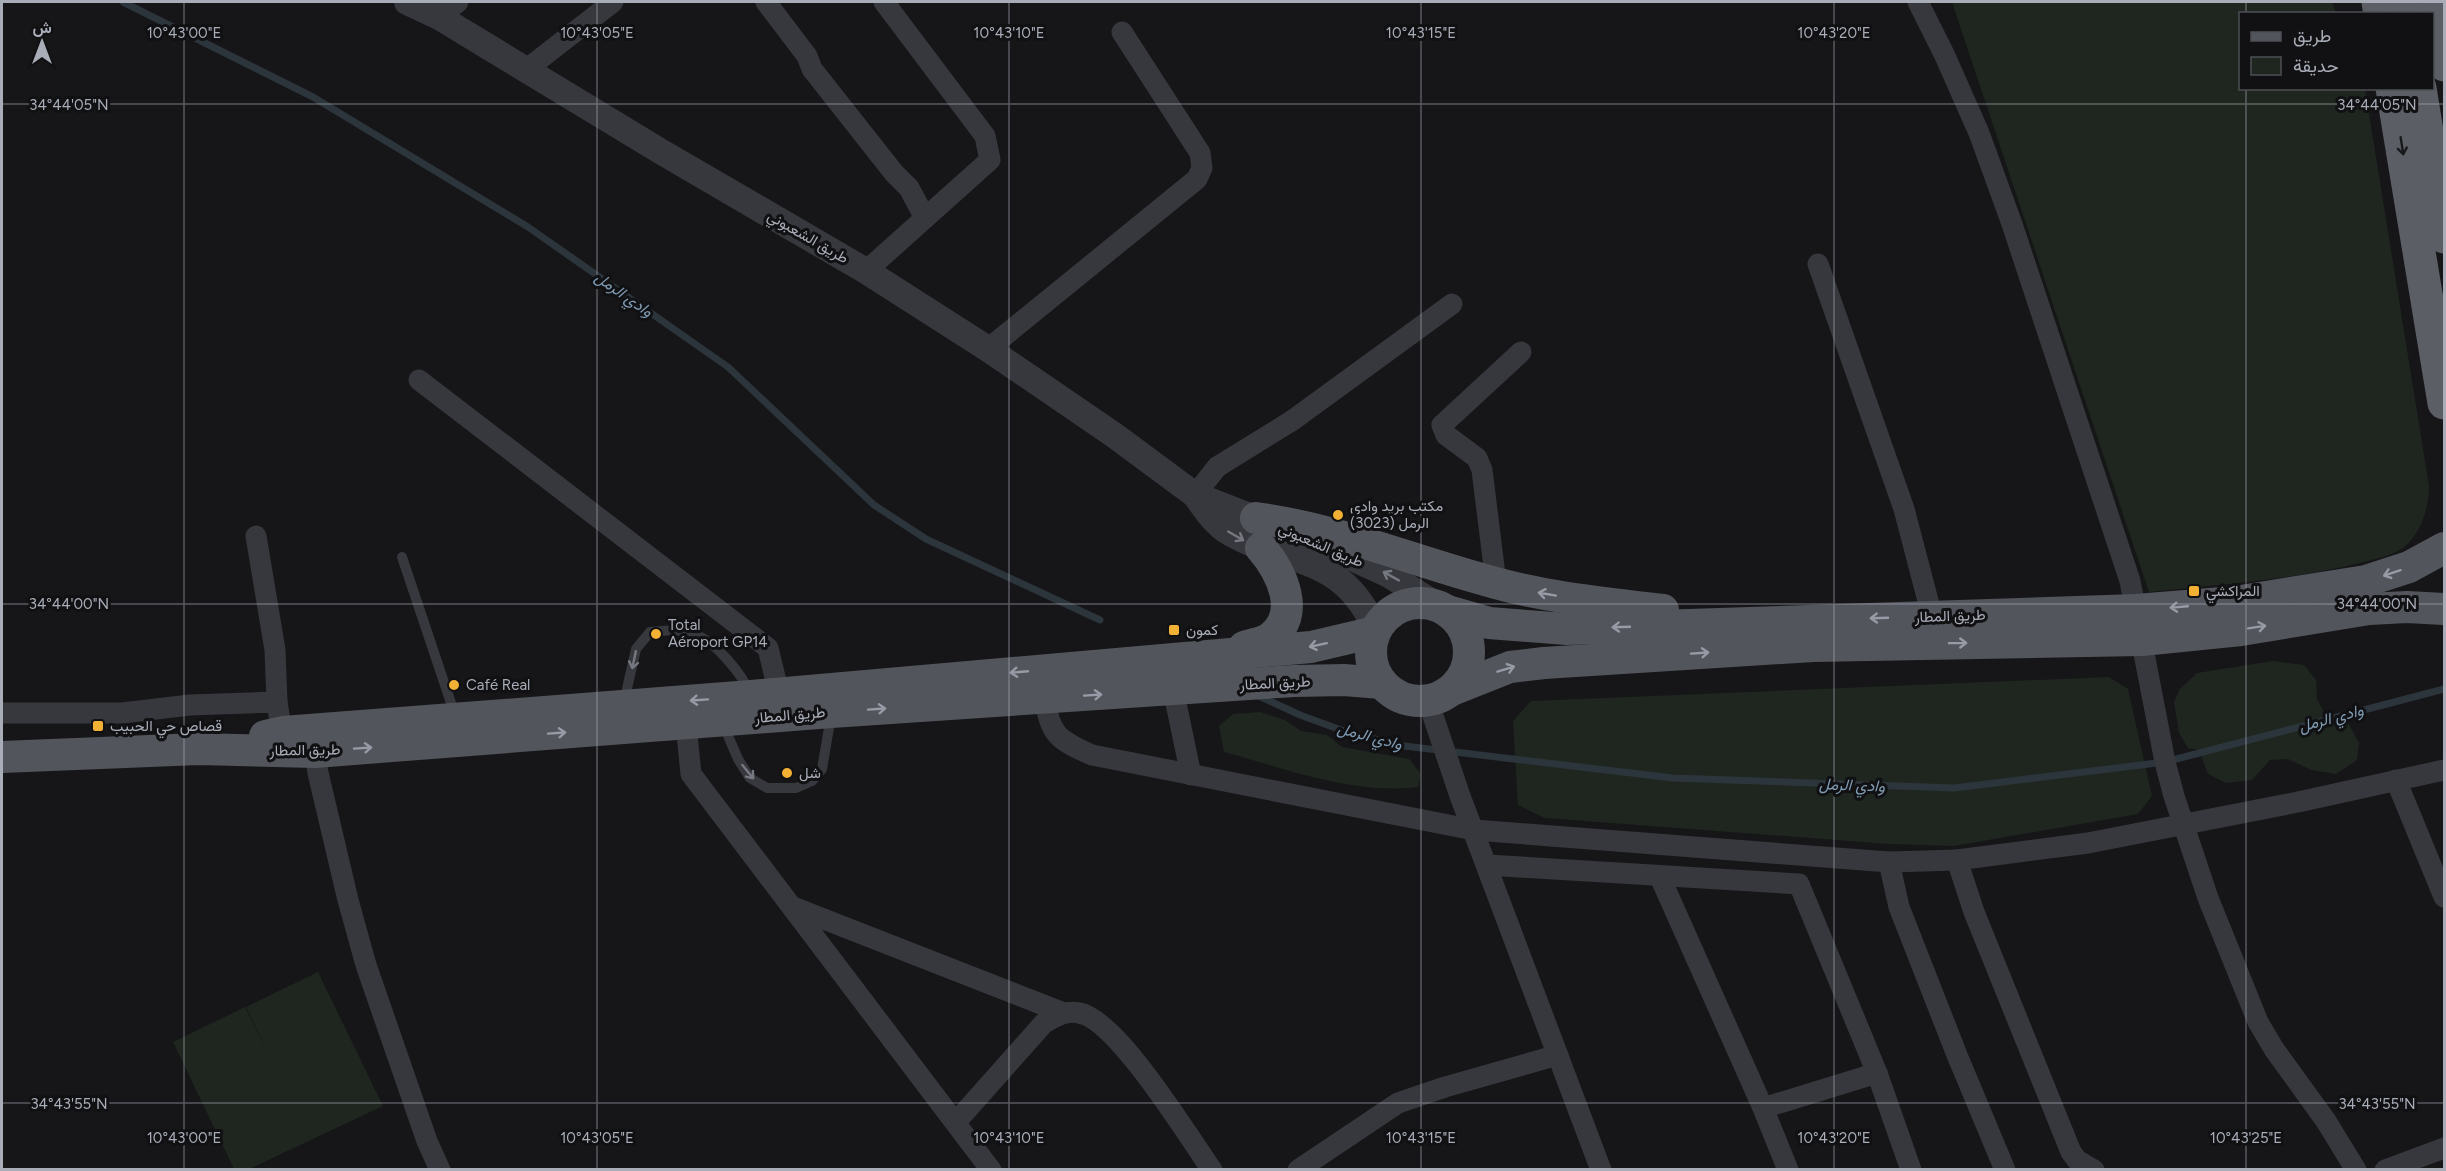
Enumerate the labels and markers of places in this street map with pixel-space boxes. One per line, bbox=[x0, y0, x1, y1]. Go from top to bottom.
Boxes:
place label: مكتب بريد وادي الرمل (3023) bbox=[1350, 497, 1443, 532]
marker: مكتب بريد وادي الرمل (3023) bbox=[1331, 508, 1345, 522]
place label: المراكشي bbox=[2206, 582, 2260, 604]
marker: المراكشي bbox=[2187, 584, 2201, 598]
place label: Total Aéroport GP14 bbox=[668, 616, 768, 651]
place label: كمون bbox=[1186, 621, 1218, 639]
marker: كمون bbox=[1167, 623, 1181, 637]
marker: Total Aéroport GP14 bbox=[649, 627, 663, 641]
place label: Café Real bbox=[466, 676, 530, 694]
marker: Café Real bbox=[447, 678, 461, 692]
place label: قصاص حي الحبيب bbox=[110, 717, 222, 739]
marker: قصاص حي الحبيب bbox=[91, 719, 105, 733]
place label: شل bbox=[799, 764, 821, 782]
marker: شل bbox=[780, 766, 794, 780]

